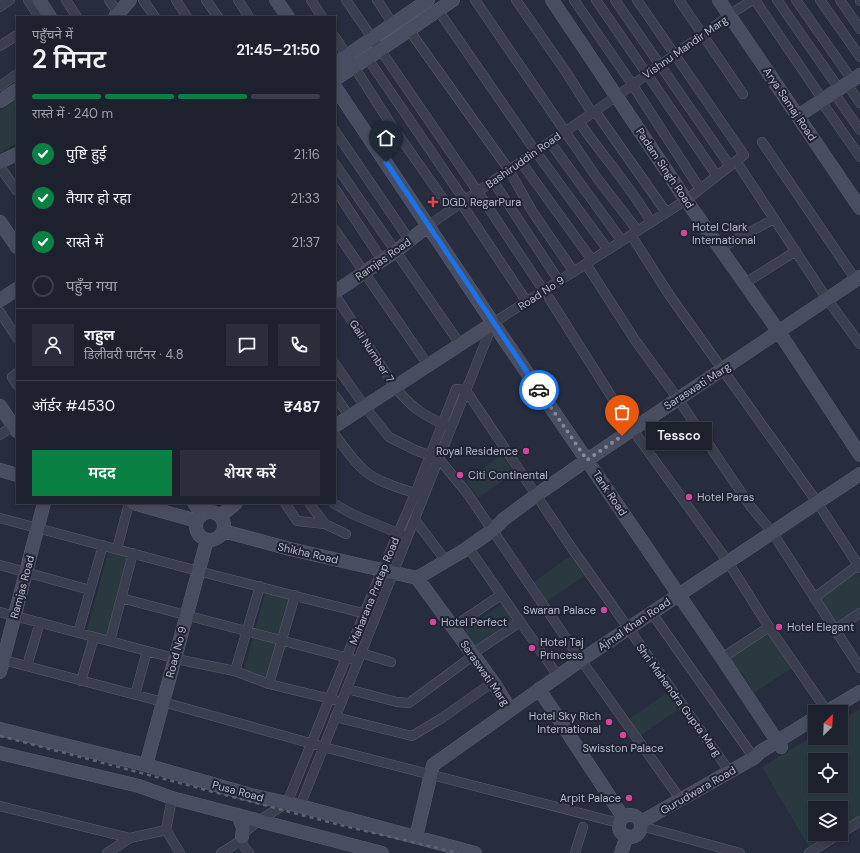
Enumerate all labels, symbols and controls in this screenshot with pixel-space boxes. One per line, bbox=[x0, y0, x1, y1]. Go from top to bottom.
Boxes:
street label: Vishnu Mandir Marg bbox=[640, 12, 730, 82]
text: पहुँचने में bbox=[32, 26, 73, 43]
text: 21:45–21:50 bbox=[236, 40, 320, 60]
text: 2 मिनट bbox=[32, 42, 106, 76]
street label: Arya Samaj Road bbox=[760, 65, 820, 143]
text: रास्ते में · 240 m bbox=[32, 105, 113, 122]
pin bbox=[369, 121, 403, 162]
street label: Padam Singh Road bbox=[633, 125, 697, 211]
icon: home bbox=[375, 127, 397, 149]
street label: Bashiruddin Road bbox=[483, 129, 563, 191]
icon: check bbox=[32, 143, 54, 165]
text: पुष्टि हुई bbox=[66, 144, 107, 164]
text: 21:16 bbox=[294, 146, 320, 163]
icon: check bbox=[32, 187, 54, 209]
text: तैयार हो रहा bbox=[66, 188, 131, 208]
text: 21:33 bbox=[290, 190, 320, 207]
place label: DGD, RegarPura bbox=[442, 195, 521, 209]
marker: DGD, RegarPura bbox=[427, 196, 439, 208]
place label: Hotel Clark International bbox=[692, 220, 756, 247]
marker: Hotel Clark International bbox=[679, 228, 689, 238]
icon: check bbox=[32, 231, 54, 253]
text: रास्ते में bbox=[66, 232, 103, 252]
text: 21:37 bbox=[291, 234, 320, 251]
street label: Ramjas Road bbox=[352, 235, 414, 283]
street label: Road No 9 bbox=[515, 273, 567, 313]
text: पहुँच गया bbox=[66, 276, 117, 296]
street label: Gali Number 7 bbox=[347, 317, 398, 385]
button: person bbox=[32, 324, 74, 366]
button: chat bbox=[226, 324, 268, 366]
button: phone bbox=[278, 324, 320, 366]
text: राहुल bbox=[84, 325, 115, 345]
text: डिलीवरी पार्टनर · 4.8 bbox=[84, 346, 184, 363]
street label: Saraswati Marg bbox=[661, 359, 733, 413]
courier bbox=[519, 370, 559, 410]
icon: car bbox=[528, 379, 550, 401]
pin bbox=[605, 395, 639, 436]
text: ऑर्डर #4530 bbox=[32, 396, 115, 416]
text: ₹487 bbox=[284, 397, 320, 417]
icon: bag bbox=[611, 401, 633, 423]
callout: Tessco bbox=[646, 422, 712, 450]
text: Tessco bbox=[657, 427, 701, 444]
place label: Royal Residence bbox=[436, 444, 518, 458]
marker: Royal Residence bbox=[521, 446, 531, 456]
button: मदद bbox=[32, 450, 172, 496]
button: शेयर करें bbox=[180, 450, 320, 496]
place label: Citi Continental bbox=[468, 468, 548, 482]
street label: Tank Road bbox=[590, 468, 630, 518]
marker: Citi Continental bbox=[455, 470, 465, 480]
place label: Hotel Paras bbox=[697, 490, 754, 504]
marker: Hotel Paras bbox=[684, 492, 694, 502]
street label: Maharana Pratap Road bbox=[346, 535, 402, 647]
street label: Shikha Road bbox=[276, 539, 340, 567]
street label: Ramjas Road bbox=[7, 554, 37, 620]
street label: Ajmal Khan Road bbox=[595, 594, 673, 653]
place label: Swaran Palace bbox=[523, 603, 596, 617]
marker: Swaran Palace bbox=[599, 605, 609, 615]
place label: Hotel Perfect bbox=[441, 615, 507, 629]
marker: Hotel Perfect bbox=[428, 617, 438, 627]
place label: Hotel Elegant bbox=[787, 620, 854, 634]
marker: Hotel Elegant bbox=[774, 622, 784, 632]
street label: Road No 9 bbox=[162, 625, 190, 679]
place label: Hotel Taj Princess bbox=[540, 635, 584, 662]
street label: Saraswati Marg bbox=[457, 637, 513, 709]
street label: Shri Mahendra Gupta Marg bbox=[633, 641, 725, 759]
marker: Hotel Taj Princess bbox=[527, 643, 537, 653]
north arrow bbox=[808, 705, 848, 745]
map controls bbox=[808, 705, 848, 841]
place label: Hotel Sky Rich International bbox=[529, 709, 601, 736]
marker: Hotel Sky Rich International bbox=[604, 717, 614, 727]
marker: Swisston Palace bbox=[618, 730, 628, 740]
place label: Swisston Palace bbox=[582, 741, 664, 755]
button: locate bbox=[808, 753, 848, 793]
street label: Gurudwara Road bbox=[658, 763, 738, 817]
street label: Pusa Road bbox=[211, 777, 265, 805]
place label: Arpit Palace bbox=[560, 791, 621, 805]
marker: Arpit Palace bbox=[624, 793, 634, 803]
button: layers bbox=[808, 801, 848, 841]

